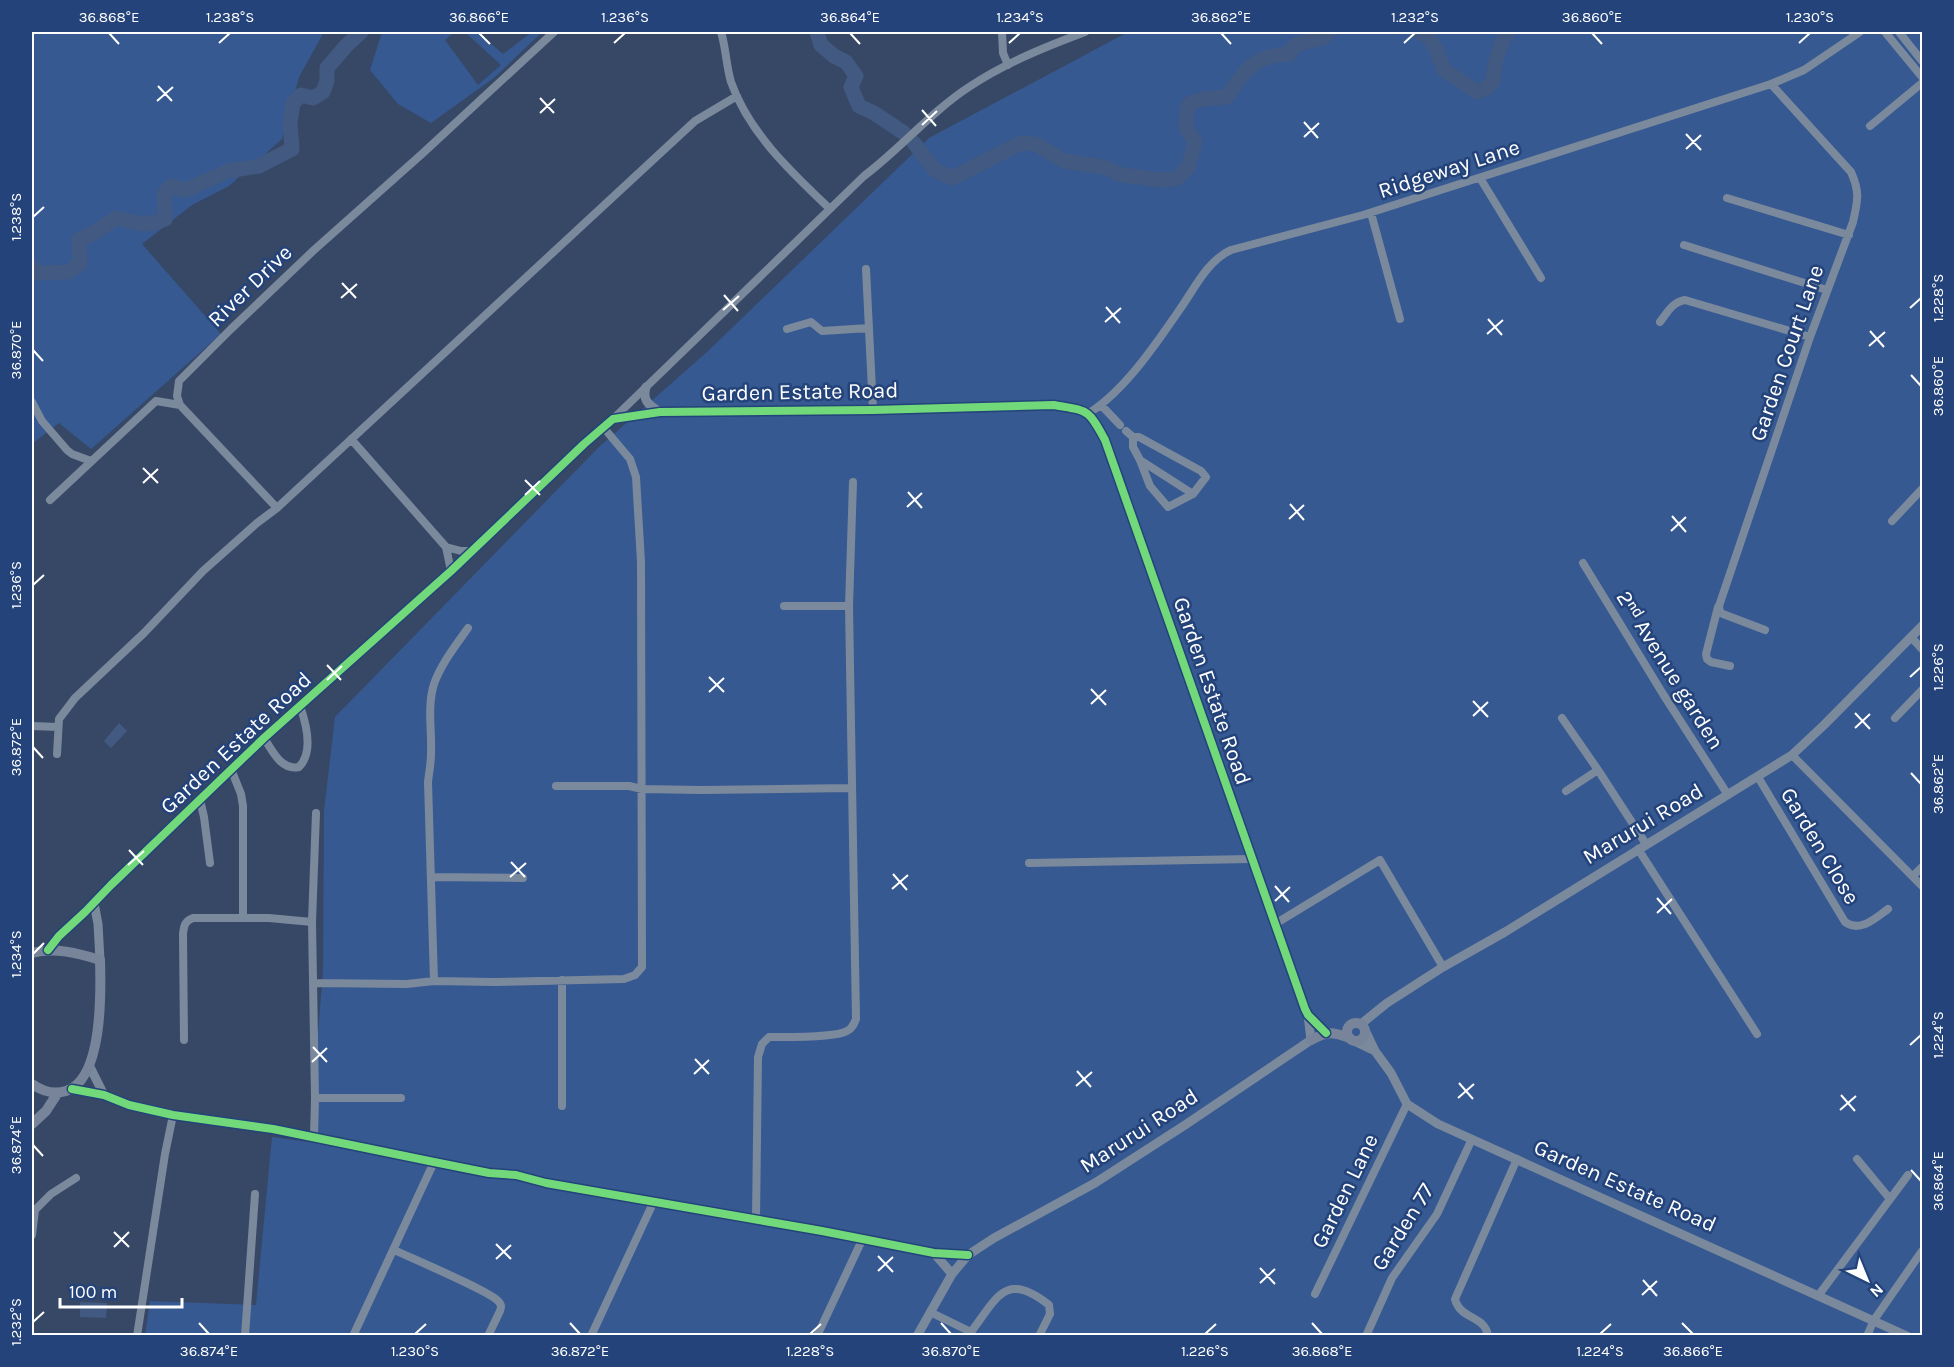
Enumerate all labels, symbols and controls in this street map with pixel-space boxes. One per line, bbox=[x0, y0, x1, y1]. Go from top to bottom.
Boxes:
text: 36.868°E bbox=[79, 8, 139, 26]
text: 1.238°S bbox=[206, 8, 254, 26]
text: 36.866°E bbox=[449, 8, 509, 26]
text: 1.236°S bbox=[601, 8, 649, 26]
text: 36.864°E bbox=[820, 8, 880, 26]
text: 1.234°S bbox=[996, 8, 1044, 26]
text: 36.862°E bbox=[1191, 8, 1251, 26]
text: 1.232°S bbox=[1391, 8, 1439, 26]
text: 36.860°E bbox=[1562, 8, 1622, 26]
text: 1.230°S bbox=[1786, 8, 1834, 26]
street label: Ridgeway Lane bbox=[1375, 134, 1523, 204]
text: 1.238°S bbox=[7, 193, 25, 241]
street label: River Drive bbox=[203, 240, 297, 332]
street label: Garden Court Lane bbox=[1745, 262, 1829, 444]
text: 1.228°S bbox=[1929, 274, 1947, 322]
text: 36.870°E bbox=[7, 321, 25, 379]
text: 36.860°E bbox=[1929, 356, 1947, 416]
street label: Garden Estate Road bbox=[701, 377, 899, 407]
text: 1.236°S bbox=[7, 561, 25, 609]
street label: 2ⁿᵈ Avenue garden bbox=[1611, 586, 1729, 754]
street label: Garden Estate Road bbox=[1168, 594, 1256, 788]
text: 1.226°S bbox=[1929, 643, 1947, 691]
street label: Garden Estate Road bbox=[155, 666, 317, 820]
text: 36.872°E bbox=[7, 718, 25, 776]
text: 36.862°E bbox=[1929, 754, 1947, 814]
street label: Marurui Road bbox=[1578, 778, 1708, 870]
street label: Garden Close bbox=[1775, 783, 1865, 909]
text: 1.234°S bbox=[7, 930, 25, 978]
text: 1.224°S bbox=[1929, 1011, 1947, 1059]
street label: Marurui Road bbox=[1075, 1083, 1203, 1179]
text: 36.874°E bbox=[7, 1116, 25, 1174]
street label: Garden Lane bbox=[1306, 1130, 1384, 1252]
street label: Garden Estate Road bbox=[1530, 1134, 1720, 1238]
text: 36.864°E bbox=[1929, 1151, 1947, 1211]
street label: Garden 77 bbox=[1366, 1179, 1440, 1275]
north arrow bbox=[1837, 1250, 1897, 1310]
scale bar bbox=[60, 1271, 182, 1309]
text: N bbox=[1866, 1280, 1888, 1301]
text: 100 m bbox=[69, 1281, 117, 1303]
text: 1.232°S bbox=[7, 1298, 25, 1346]
text: 36.874°E bbox=[180, 1342, 238, 1360]
text: 1.230°S bbox=[391, 1342, 439, 1360]
text: 36.872°E bbox=[551, 1342, 609, 1360]
text: 1.228°S bbox=[786, 1342, 834, 1360]
text: 36.870°E bbox=[922, 1342, 980, 1360]
text: 1.226°S bbox=[1181, 1342, 1229, 1360]
text: 36.868°E bbox=[1292, 1342, 1352, 1360]
text: 1.224°S bbox=[1576, 1342, 1624, 1360]
text: 36.866°E bbox=[1663, 1342, 1723, 1360]

